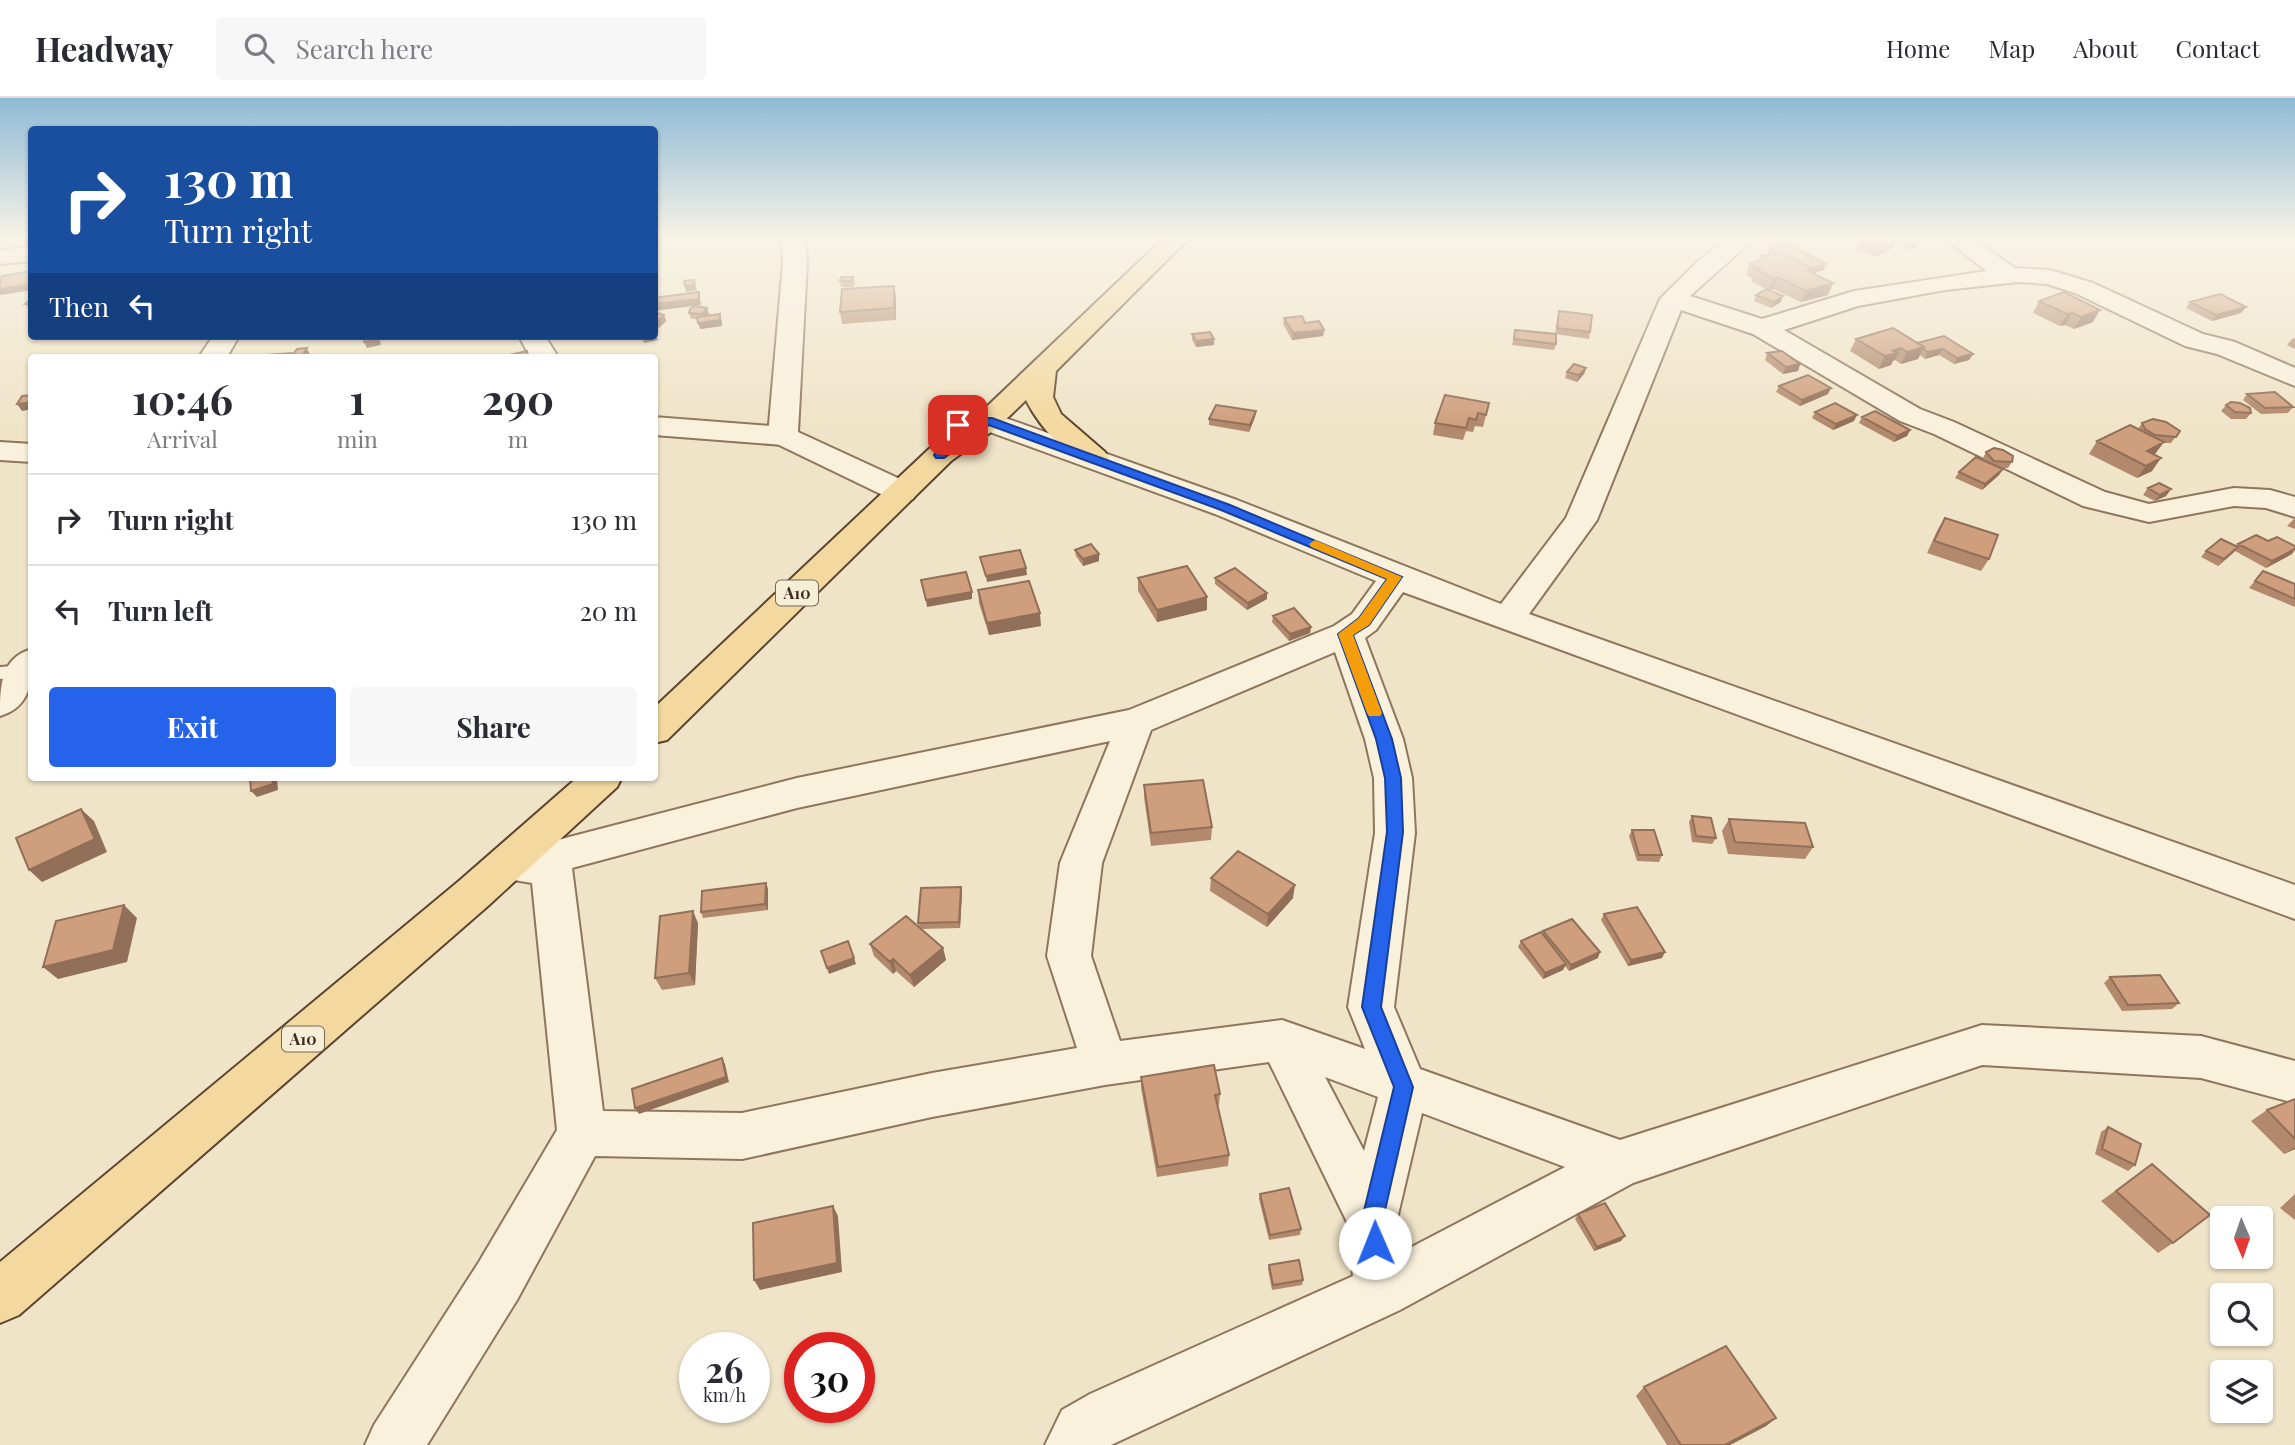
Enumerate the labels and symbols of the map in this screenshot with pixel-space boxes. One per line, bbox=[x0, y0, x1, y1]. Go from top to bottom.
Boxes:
pin bbox=[928, 395, 988, 455]
road number: A10 bbox=[776, 580, 818, 606]
road number: A10 bbox=[282, 1026, 324, 1051]
position arrow bbox=[1338, 1206, 1412, 1280]
north arrow bbox=[2210, 1206, 2273, 1269]
speed limit sign: 30 bbox=[784, 1332, 875, 1423]

